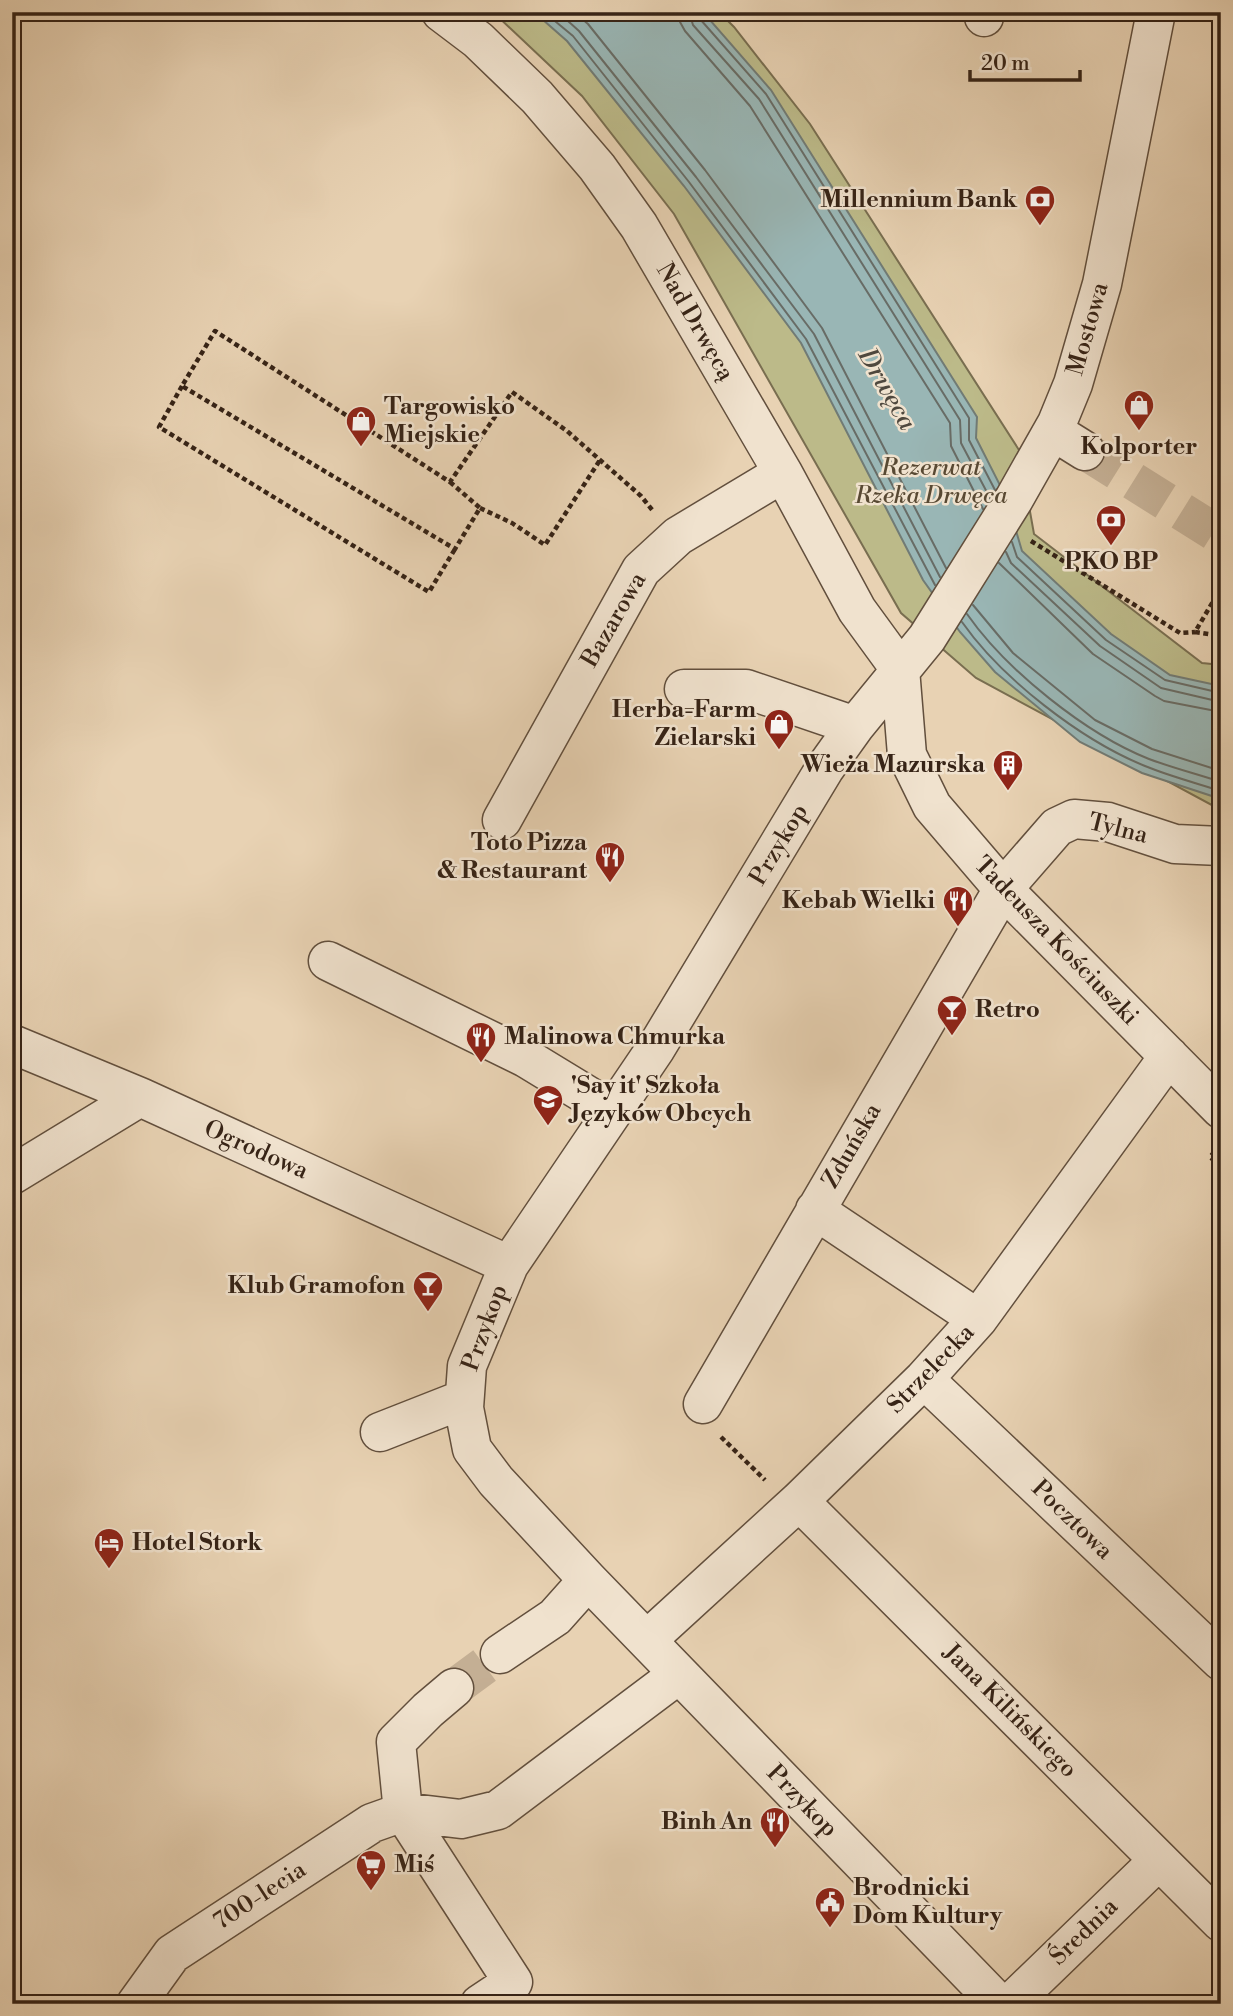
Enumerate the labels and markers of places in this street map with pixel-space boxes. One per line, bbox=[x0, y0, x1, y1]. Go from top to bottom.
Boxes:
bank icon: Millennium Bank bbox=[1023, 183, 1057, 227]
place label: Millennium Bank bbox=[820, 185, 1018, 215]
shop icon: Kolporter bbox=[1122, 388, 1156, 432]
place label: Targowisko Miejskie bbox=[384, 392, 515, 450]
shop icon: Targowisko Miejskie bbox=[344, 404, 378, 448]
place label: Kolporter bbox=[1081, 432, 1197, 462]
bank icon: PKO BP bbox=[1094, 503, 1128, 547]
place label: PKO BP bbox=[1064, 547, 1158, 577]
place label: Herba-Farm Zielarski bbox=[612, 695, 756, 753]
shop icon: Herba-Farm Zielarski bbox=[762, 707, 796, 751]
building icon: Wieża Mazurska bbox=[991, 748, 1025, 792]
place label: Wieża Mazurska bbox=[800, 750, 986, 780]
place label: Toto Pizza & Restaurant bbox=[437, 828, 588, 886]
restaurant icon: Toto Pizza & Restaurant bbox=[593, 840, 627, 884]
restaurant icon: Kebab Wielki bbox=[941, 884, 975, 928]
place label: Kebab Wielki bbox=[782, 886, 935, 916]
bar icon: Retro bbox=[935, 993, 969, 1037]
place label: Retro bbox=[975, 995, 1040, 1025]
restaurant icon: Malinowa Chmurka bbox=[464, 1020, 498, 1064]
place label: Malinowa Chmurka bbox=[504, 1022, 726, 1052]
place label: 'Say it' Szkoła Języków Obcych bbox=[568, 1071, 751, 1129]
school or university icon: 'Say it' Szkoła Języków Obcych bbox=[531, 1083, 565, 1127]
bar icon: Klub Gramofon bbox=[411, 1269, 445, 1313]
place label: Klub Gramofon bbox=[227, 1271, 405, 1301]
hotel icon: Hotel Stork bbox=[92, 1526, 126, 1570]
place label: Hotel Stork bbox=[132, 1528, 263, 1558]
restaurant icon: Binh An bbox=[758, 1805, 792, 1849]
place label: Binh An bbox=[661, 1807, 752, 1837]
supermarket icon: Miś bbox=[354, 1848, 388, 1892]
place label: Miś bbox=[394, 1850, 435, 1880]
place label: Brodnicki Dom Kultury bbox=[853, 1873, 1003, 1931]
public building icon: Brodnicki Dom Kultury bbox=[813, 1885, 847, 1929]

